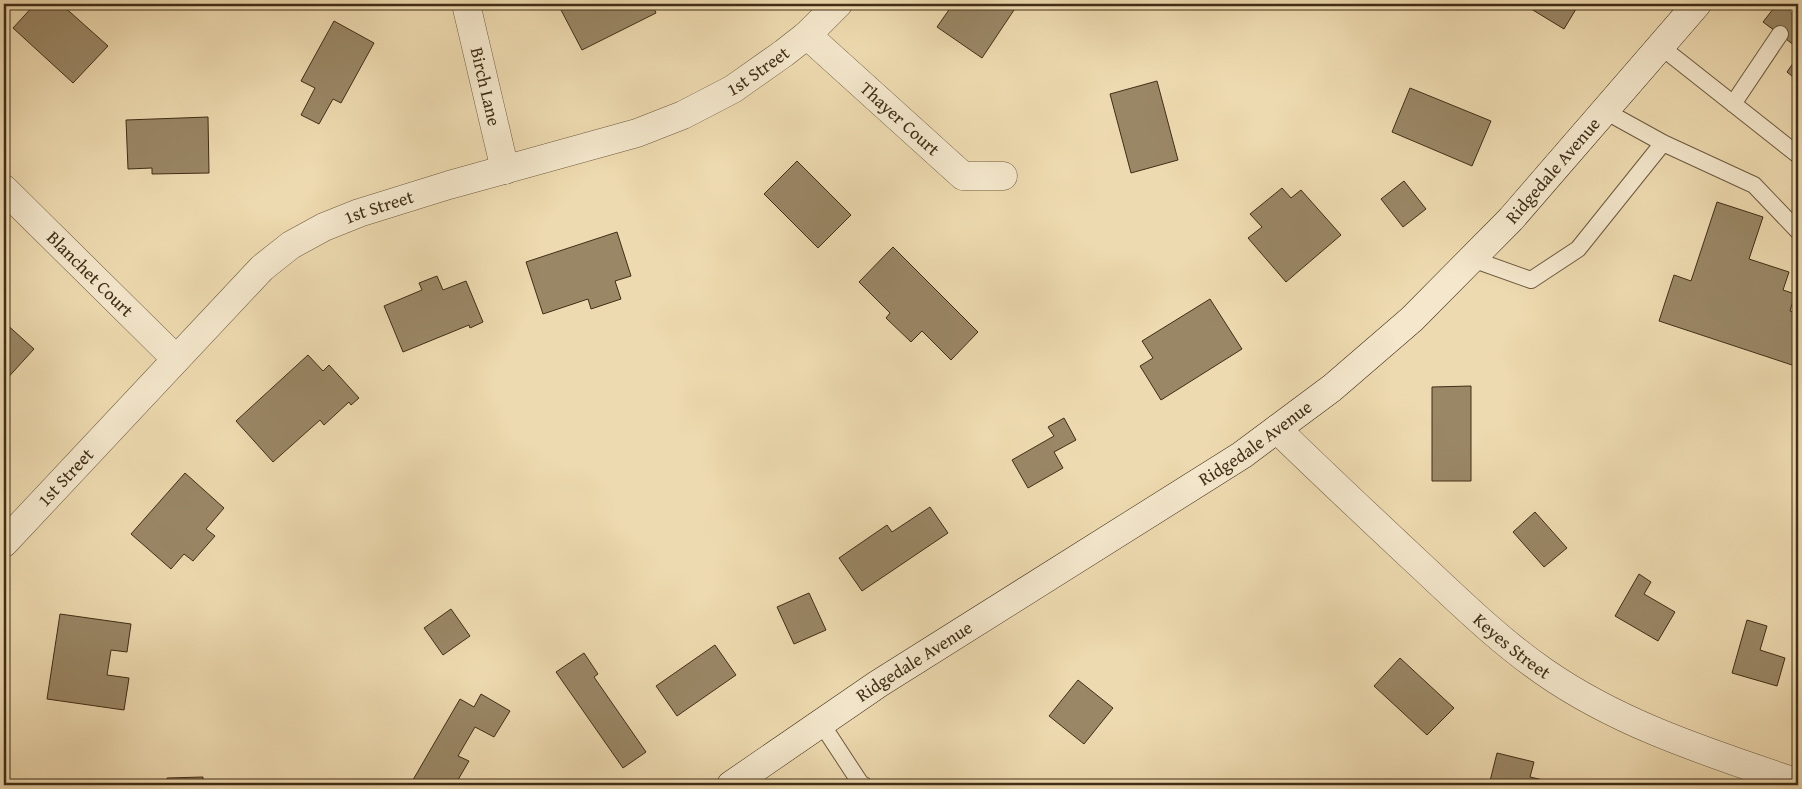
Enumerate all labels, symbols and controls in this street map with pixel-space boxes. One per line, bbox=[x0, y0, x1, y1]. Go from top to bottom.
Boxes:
street label: 1st Street bbox=[722, 39, 796, 103]
street label: Birch Lane bbox=[464, 45, 508, 129]
street label: Thayer Court bbox=[854, 75, 947, 162]
street label: Ridgedale Avenue bbox=[1499, 111, 1606, 230]
street label: 1st Street bbox=[340, 183, 417, 231]
street label: Blanchet Court bbox=[41, 224, 141, 323]
street label: Ridgedale Avenue bbox=[1193, 393, 1317, 492]
street label: 1st Street bbox=[31, 441, 100, 512]
street label: Keyes Street bbox=[1467, 606, 1557, 686]
street label: Ridgedale Avenue bbox=[850, 614, 977, 708]

